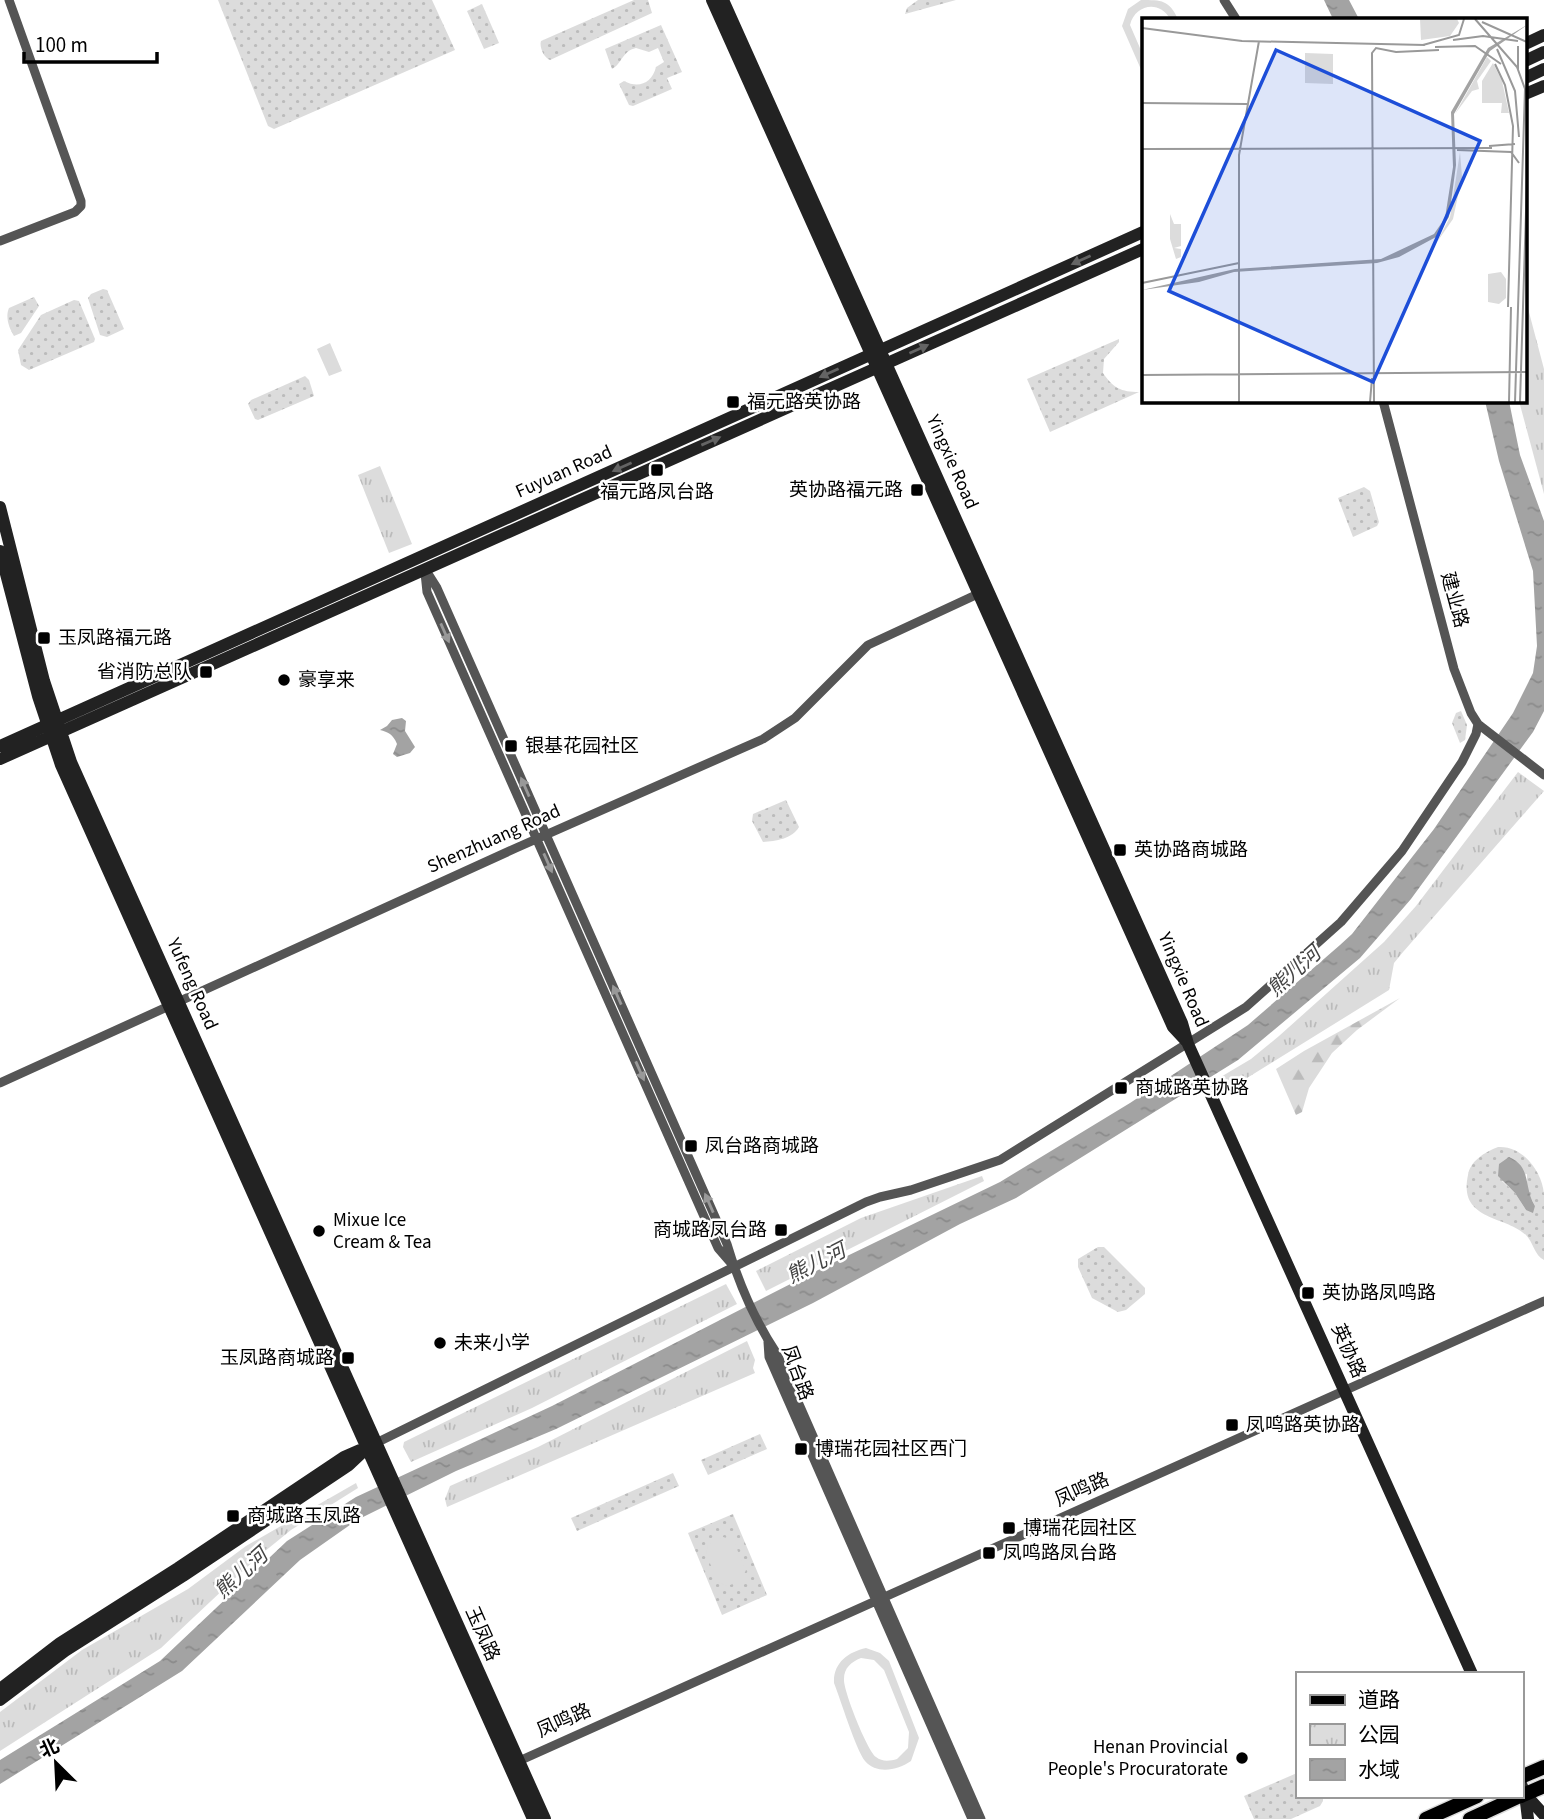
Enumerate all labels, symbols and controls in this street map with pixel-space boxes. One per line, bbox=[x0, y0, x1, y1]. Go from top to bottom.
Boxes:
inset map bbox=[1142, 18, 1526, 402]
scale bar bbox=[24, 21, 158, 65]
text: 100 m bbox=[35, 30, 88, 60]
one-way arrow bbox=[1071, 254, 1091, 266]
one-way arrow bbox=[909, 343, 929, 355]
one-way arrow bbox=[818, 368, 839, 379]
place label: 福元路英协路 bbox=[747, 389, 861, 416]
marker: 福元路英协路 bbox=[725, 394, 741, 410]
street label: Yingxie Road bbox=[919, 410, 985, 514]
one-way arrow bbox=[701, 435, 721, 447]
street label: Fuyuan Road bbox=[511, 439, 617, 505]
one-way arrow bbox=[612, 462, 632, 473]
marker: 福元路凤台路 bbox=[649, 462, 665, 478]
place label: 英协路福元路 bbox=[789, 477, 903, 504]
place label: 福元路凤台路 bbox=[600, 479, 714, 506]
marker: 英协路福元路 bbox=[909, 482, 925, 498]
street label: 建业路 bbox=[1434, 569, 1474, 631]
one-way arrow bbox=[439, 623, 451, 643]
place label: 玉凤路福元路 bbox=[58, 625, 172, 652]
marker: 玉凤路福元路 bbox=[36, 630, 52, 646]
place label: 省消防总队 bbox=[97, 659, 192, 686]
marker: 省消防总队 bbox=[198, 664, 214, 680]
place label: 豪享来 bbox=[298, 667, 355, 694]
marker: 豪享来 bbox=[276, 672, 292, 688]
place label: 银基花园社区 bbox=[525, 733, 639, 760]
marker: 银基花园社区 bbox=[503, 738, 519, 754]
one-way arrow bbox=[519, 777, 531, 797]
street label: Shenzhuang Road bbox=[423, 798, 565, 880]
place label: 英协路商城路 bbox=[1134, 837, 1248, 864]
marker: 英协路商城路 bbox=[1112, 842, 1128, 858]
one-way arrow bbox=[543, 853, 554, 874]
street label: Yingxie Road bbox=[1150, 927, 1215, 1032]
street label: Yufeng Road bbox=[159, 933, 224, 1034]
water label: 熊儿河 bbox=[1261, 936, 1330, 1003]
one-way arrow bbox=[611, 985, 623, 1005]
one-way arrow bbox=[634, 1061, 646, 1081]
place label: 商城路英协路 bbox=[1135, 1075, 1249, 1102]
marker: 商城路英协路 bbox=[1113, 1080, 1129, 1096]
place label: 凤台路商城路 bbox=[705, 1133, 819, 1160]
marker: 凤台路商城路 bbox=[683, 1138, 699, 1154]
one-way arrow bbox=[704, 1192, 715, 1213]
place label: Mixue Ice Cream & Tea bbox=[333, 1207, 432, 1256]
place label: 商城路凤台路 bbox=[653, 1217, 767, 1244]
marker: 商城路凤台路 bbox=[773, 1222, 789, 1238]
marker: Mixue Ice Cream & Tea bbox=[311, 1223, 327, 1239]
water label: 熊儿河 bbox=[781, 1234, 854, 1291]
place label: 英协路凤鸣路 bbox=[1322, 1280, 1436, 1307]
marker: 英协路凤鸣路 bbox=[1300, 1285, 1316, 1301]
street label: 英协路 bbox=[1324, 1319, 1372, 1383]
place label: 未来小学 bbox=[454, 1330, 530, 1357]
marker: 未来小学 bbox=[432, 1335, 448, 1351]
street label: 凤台路 bbox=[775, 1342, 819, 1404]
place label: 玉凤路商城路 bbox=[220, 1345, 334, 1372]
marker: 玉凤路商城路 bbox=[340, 1350, 356, 1366]
place label: 凤鸣路英协路 bbox=[1246, 1412, 1360, 1439]
marker: 凤鸣路英协路 bbox=[1224, 1417, 1240, 1433]
place label: 博瑞花园社区西门 bbox=[815, 1436, 967, 1463]
marker: 博瑞花园社区西门 bbox=[793, 1441, 809, 1457]
street label: 凤鸣路 bbox=[1050, 1466, 1114, 1514]
place label: 商城路玉凤路 bbox=[247, 1503, 361, 1530]
marker: 商城路玉凤路 bbox=[225, 1508, 241, 1524]
place label: 博瑞花园社区 bbox=[1023, 1515, 1137, 1542]
marker: 博瑞花园社区 bbox=[1001, 1520, 1017, 1536]
water label: 熊儿河 bbox=[208, 1538, 277, 1605]
place label: 凤鸣路凤台路 bbox=[1003, 1540, 1117, 1567]
marker: 凤鸣路凤台路 bbox=[981, 1545, 997, 1561]
street label: 玉凤路 bbox=[458, 1602, 506, 1666]
legend bbox=[1296, 1672, 1523, 1798]
text: 道路 bbox=[1358, 1685, 1400, 1715]
street label: 凤鸣路 bbox=[532, 1697, 596, 1745]
text: 公园 bbox=[1358, 1720, 1400, 1750]
north arrow bbox=[21, 1728, 91, 1798]
text: 北 bbox=[36, 1733, 64, 1765]
place label: Henan Provincial People's Procuratorate bbox=[1048, 1734, 1228, 1783]
marker: Henan Provincial People's Procuratorate bbox=[1234, 1750, 1250, 1766]
text: 水域 bbox=[1358, 1755, 1400, 1785]

